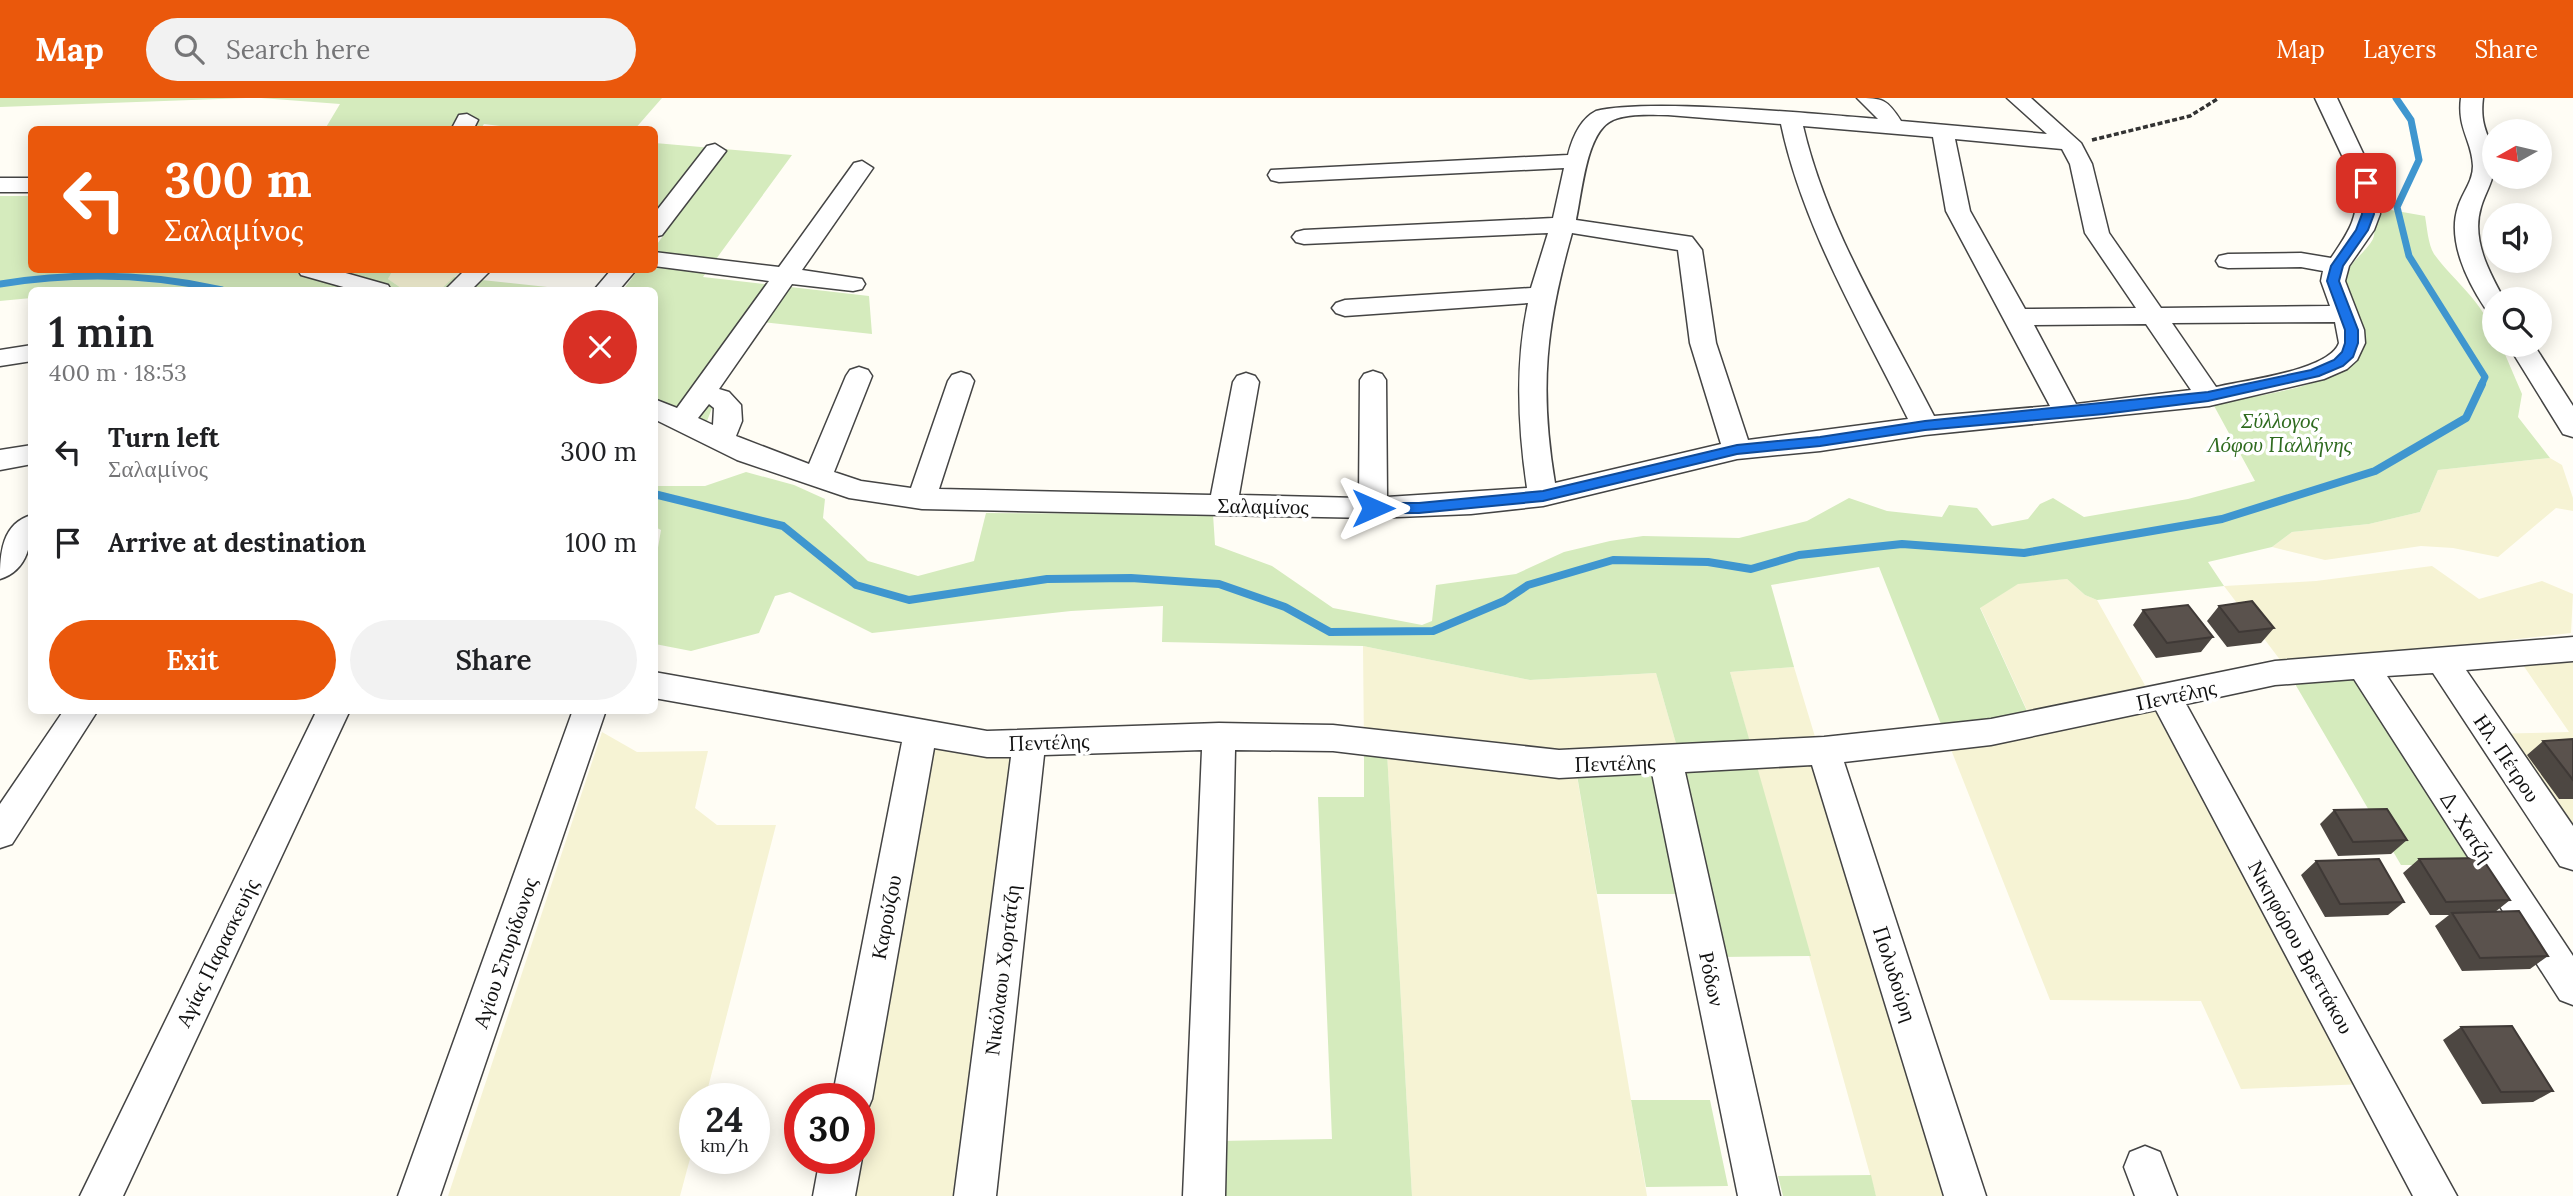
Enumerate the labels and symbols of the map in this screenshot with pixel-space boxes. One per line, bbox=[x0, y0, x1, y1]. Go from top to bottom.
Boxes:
north arrow bbox=[2482, 119, 2552, 189]
pin bbox=[2336, 153, 2396, 213]
park label: Σύλλογος Λόφου Παλλήνης bbox=[2206, 407, 2353, 458]
position arrow bbox=[1336, 471, 1410, 545]
street label: Σαλαμίνος bbox=[1217, 492, 1310, 520]
street label: Πεντέλης bbox=[2134, 673, 2219, 717]
street label: Ηλ. Πέτρου bbox=[2468, 709, 2546, 807]
street label: Πεντέλης bbox=[1008, 727, 1091, 757]
street label: Πεντέλης bbox=[1574, 748, 1657, 778]
street label: Δ. Χατζή bbox=[2434, 787, 2500, 867]
street label: Νικηφόρου Βρεττάκου bbox=[2242, 856, 2360, 1038]
street label: Καρούζου bbox=[865, 872, 907, 962]
street label: Αγίας Παρασκευής bbox=[169, 873, 265, 1032]
street label: Αγίου Σπυρίδωνος bbox=[467, 873, 544, 1032]
street label: Νικόλαου Χορτάτζη bbox=[978, 883, 1026, 1057]
street label: Πολυδούρη bbox=[1867, 923, 1923, 1025]
street label: Ρόδων bbox=[1693, 949, 1731, 1009]
speed limit sign: 30 bbox=[784, 1083, 875, 1174]

